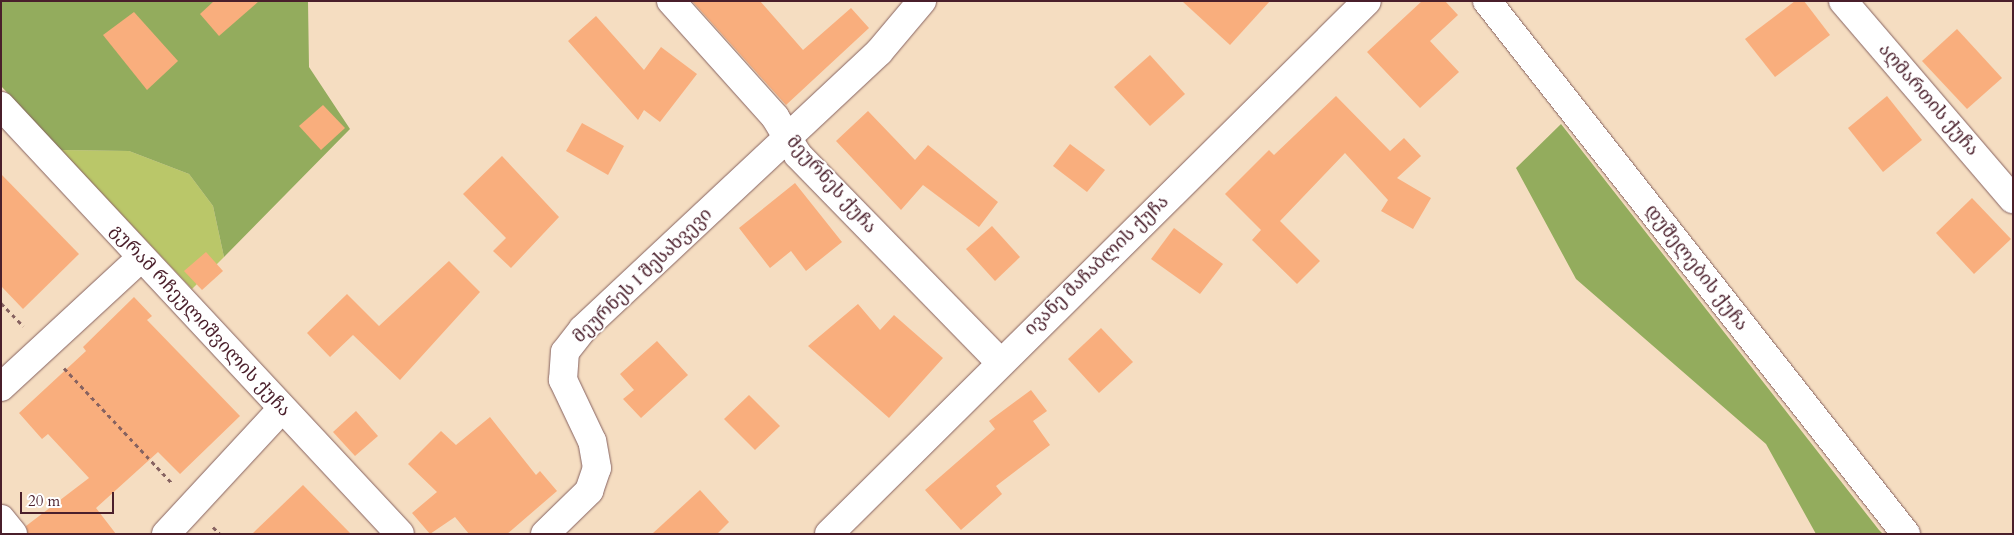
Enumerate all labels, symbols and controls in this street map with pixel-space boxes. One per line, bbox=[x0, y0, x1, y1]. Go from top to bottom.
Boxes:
street label: აღმართის ქუჩა bbox=[1873, 39, 1983, 161]
street label: მეურნეს ქუჩა bbox=[781, 132, 881, 238]
street label: ივანე მაჩაბლის ქუჩა bbox=[1020, 191, 1174, 341]
street label: დუშელების ქუჩა bbox=[1640, 201, 1752, 335]
street label: მეურნეს I შესახვევი bbox=[569, 204, 717, 348]
street label: გურამ რჩეულიშვილის ქუჩა bbox=[105, 221, 295, 421]
scale bar bbox=[22, 482, 116, 514]
text: 20 m bbox=[28, 491, 60, 511]

